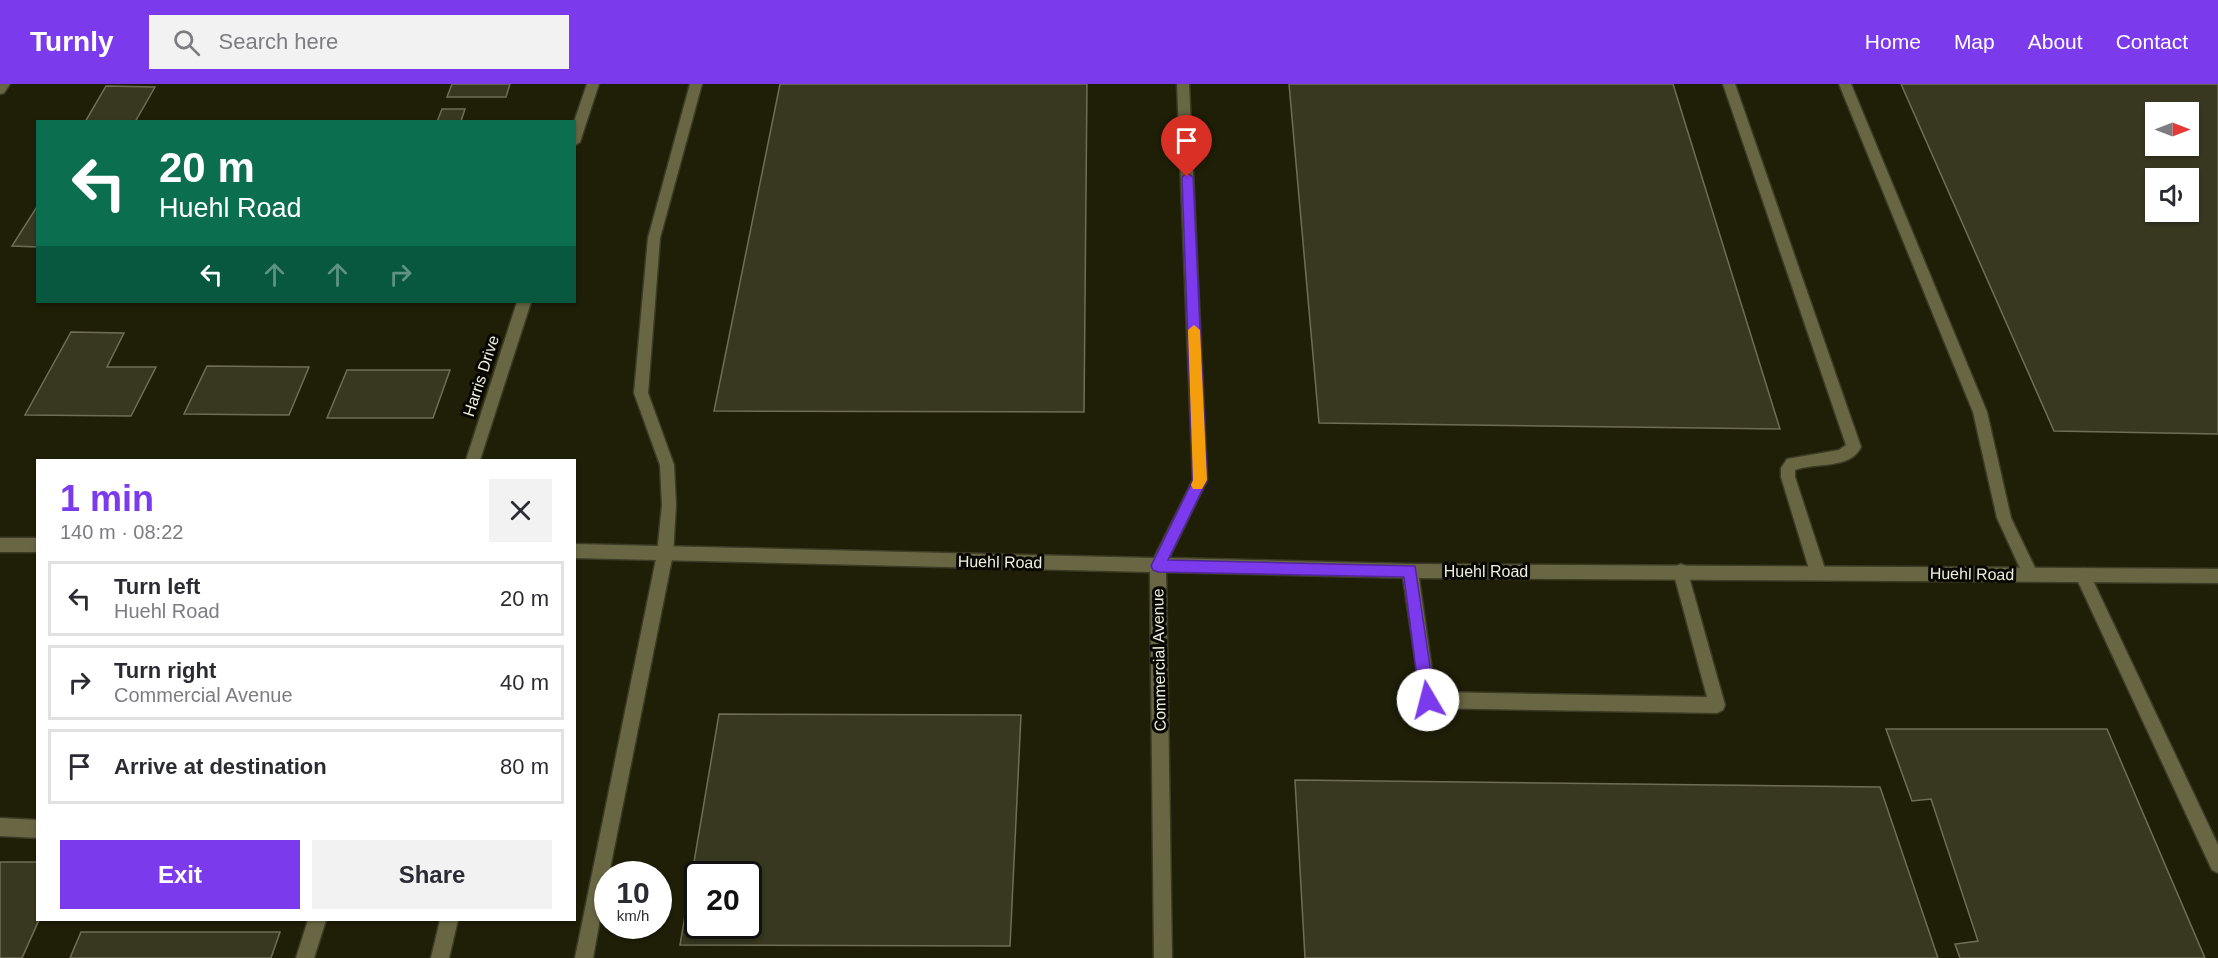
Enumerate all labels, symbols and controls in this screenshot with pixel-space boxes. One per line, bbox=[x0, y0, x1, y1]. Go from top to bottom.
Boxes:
search box bbox=[149, 15, 569, 69]
text: Turnly bbox=[30, 26, 113, 57]
icon: search bbox=[170, 26, 203, 59]
text: Search here bbox=[218, 29, 338, 54]
text: Home bbox=[1865, 30, 1921, 53]
text: Map bbox=[1954, 30, 1995, 53]
text: About bbox=[2028, 30, 2083, 53]
text: Contact bbox=[2116, 30, 2188, 53]
north arrow bbox=[2145, 102, 2199, 156]
map controls bbox=[2145, 102, 2199, 222]
pin bbox=[1161, 115, 1212, 177]
icon: arrive bbox=[1170, 124, 1203, 157]
icon: left bbox=[60, 144, 138, 222]
text: 20 m bbox=[159, 144, 255, 191]
button: sound bbox=[2145, 168, 2199, 222]
text: Huehl Road bbox=[159, 193, 302, 223]
icon: left bbox=[195, 258, 228, 291]
icon: ahead bbox=[258, 258, 291, 291]
icon: ahead bbox=[321, 258, 354, 291]
icon: right bbox=[384, 258, 417, 291]
street label: Harris Drive bbox=[460, 333, 502, 419]
text: 1 min bbox=[60, 478, 154, 519]
button: close bbox=[489, 479, 552, 542]
text: 140 m · 08:22 bbox=[60, 521, 183, 543]
street label: Huehl Road bbox=[958, 553, 1042, 571]
street label: Huehl Road bbox=[1444, 563, 1528, 580]
street label: Huehl Road bbox=[1930, 565, 2014, 583]
text: Turn left bbox=[114, 574, 200, 599]
icon: left bbox=[63, 582, 96, 615]
text: 20 m bbox=[500, 586, 549, 611]
street label: Commercial Avenue bbox=[1149, 588, 1169, 732]
text: Huehl Road bbox=[114, 600, 220, 622]
text: Turn right bbox=[114, 658, 216, 683]
icon: right bbox=[63, 666, 96, 699]
position arrow bbox=[1396, 668, 1460, 732]
text: 40 m bbox=[500, 670, 549, 695]
text: Commercial Avenue bbox=[114, 684, 293, 706]
icon: arrive bbox=[63, 750, 96, 783]
text: Arrive at destination bbox=[114, 754, 327, 779]
text: 80 m bbox=[500, 754, 549, 779]
button: Exit bbox=[60, 840, 300, 909]
button: Share bbox=[312, 840, 552, 909]
speed limit sign: 20 bbox=[684, 861, 762, 939]
text: 10 bbox=[616, 876, 650, 909]
text: km/h bbox=[617, 907, 649, 924]

